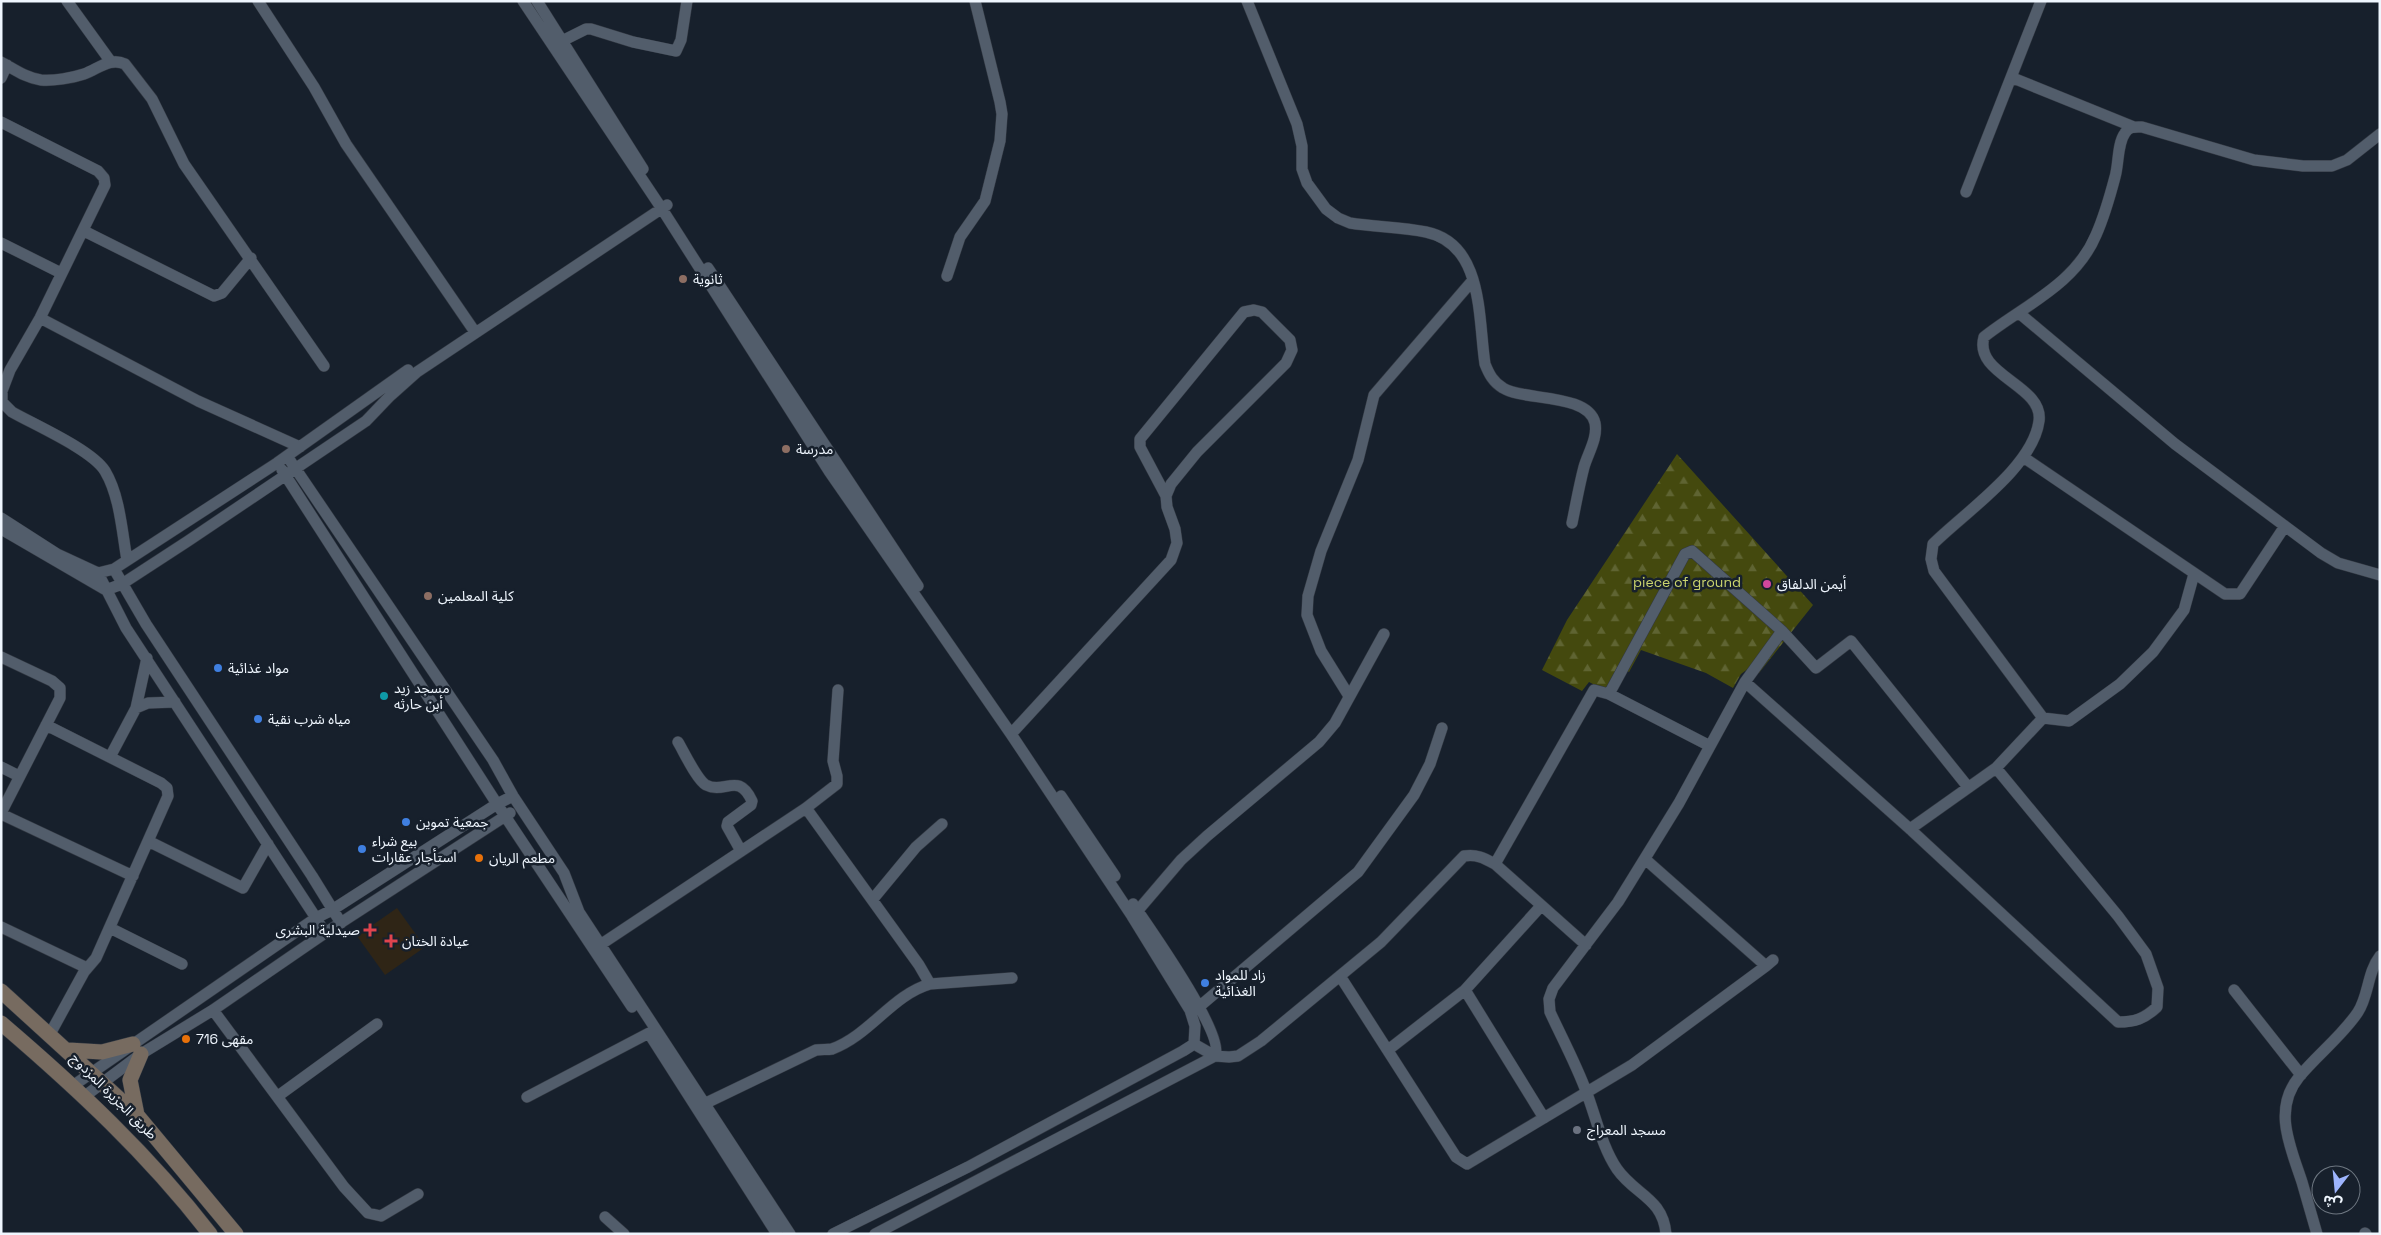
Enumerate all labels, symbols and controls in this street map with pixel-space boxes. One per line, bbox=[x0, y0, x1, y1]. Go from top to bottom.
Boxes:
place label: ثانوية bbox=[693, 270, 723, 288]
marker: ثانوية bbox=[677, 273, 689, 285]
place label: مدرسة bbox=[796, 440, 833, 458]
marker: مدرسة bbox=[780, 443, 792, 455]
park label: piece of ground bbox=[1633, 573, 1741, 591]
place label: أيمن الدلفاق bbox=[1777, 575, 1847, 593]
marker: أيمن الدلفاق bbox=[1761, 578, 1773, 590]
place label: كلية المعلمين bbox=[438, 587, 514, 605]
marker: كلية المعلمين bbox=[422, 590, 434, 602]
place label: مواد غذائية bbox=[228, 659, 289, 677]
marker: مواد غذائية bbox=[212, 662, 224, 674]
place label: مسجد زيد أبن حارثه bbox=[394, 679, 450, 713]
marker: مسجد زيد أبن حارثه bbox=[378, 690, 390, 702]
place label: مياه شرب نقية bbox=[268, 710, 351, 728]
marker: مياه شرب نقية bbox=[252, 713, 264, 725]
place label: جمعية تموين bbox=[416, 813, 489, 831]
marker: جمعية تموين bbox=[400, 816, 412, 828]
place label: بيع شراء استأجار عقارات bbox=[372, 832, 457, 866]
marker: بيع شراء استأجار عقارات bbox=[356, 843, 368, 855]
place label: مطعم الريان bbox=[489, 849, 555, 869]
marker: مطعم الريان bbox=[473, 852, 485, 864]
place label: صيدلية البشرى bbox=[276, 921, 360, 939]
marker: صيدلية البشرى bbox=[364, 924, 376, 936]
place label: عيادة الختان bbox=[402, 932, 469, 950]
marker: عيادة الختان bbox=[384, 934, 398, 948]
place label: زاد للمواد الغذائية bbox=[1215, 966, 1266, 1000]
marker: زاد للمواد الغذائية bbox=[1199, 977, 1211, 989]
place label: مقهى 716 bbox=[196, 1030, 253, 1048]
marker: مقهى 716 bbox=[180, 1033, 192, 1045]
street label: طريق الجزيرة المزدوج bbox=[65, 1049, 161, 1145]
place label: مسجد المعراج bbox=[1587, 1121, 1666, 1141]
marker: مسجد المعراج bbox=[1571, 1124, 1583, 1136]
north arrow bbox=[2311, 1165, 2361, 1215]
text: ش bbox=[2321, 1191, 2344, 1214]

